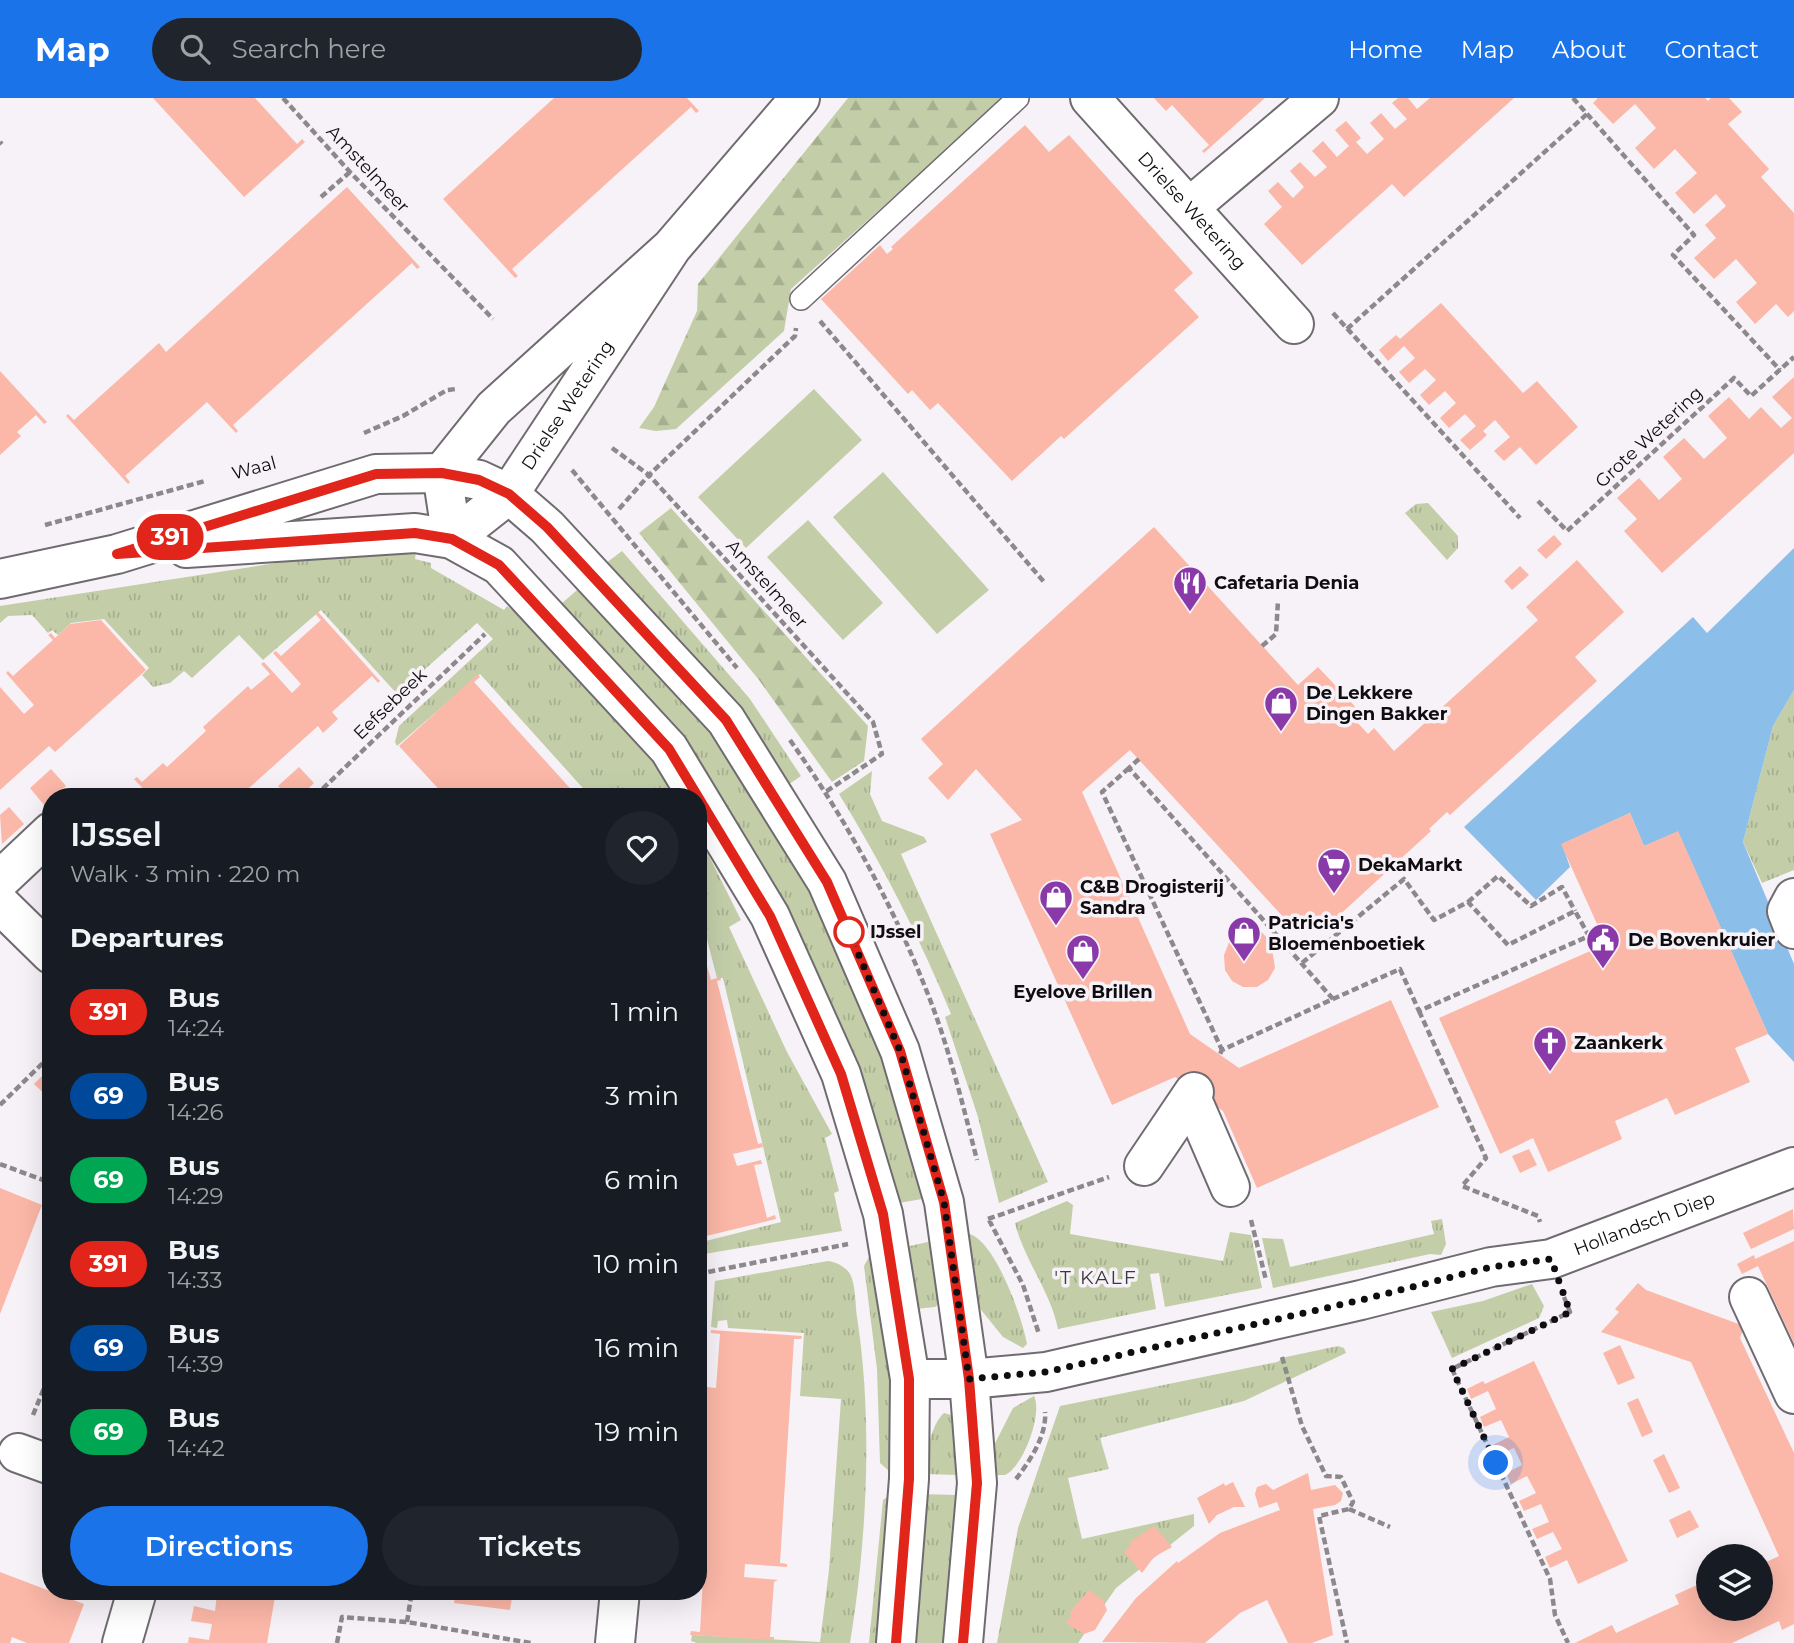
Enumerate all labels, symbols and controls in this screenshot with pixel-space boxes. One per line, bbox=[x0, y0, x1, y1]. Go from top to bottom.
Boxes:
search box bbox=[152, 18, 642, 81]
text: Map bbox=[35, 29, 110, 69]
icon: search bbox=[176, 30, 214, 68]
text: Search here bbox=[232, 33, 386, 65]
text: Home bbox=[1348, 35, 1423, 64]
text: Map bbox=[1461, 35, 1514, 64]
text: About bbox=[1552, 35, 1626, 64]
text: Contact bbox=[1664, 35, 1759, 64]
street label: Amstelmeer bbox=[322, 121, 414, 217]
street label: Drielse Wetering bbox=[1133, 147, 1251, 274]
street label: Drielse Wetering bbox=[517, 336, 618, 474]
street label: Grote Wetering bbox=[1591, 382, 1707, 492]
street label: Waal bbox=[229, 452, 279, 484]
line badge: 391 bbox=[130, 514, 210, 560]
text: 391 bbox=[151, 522, 189, 551]
street label: Amstelmeer bbox=[722, 535, 812, 633]
restaurant icon: Cafetaria Denia bbox=[1171, 564, 1209, 613]
place label: Cafetaria Denia bbox=[1214, 572, 1359, 594]
street label: Eefsebeek bbox=[349, 664, 431, 744]
place label: De Lekkere Dingen Bakker bbox=[1306, 682, 1448, 725]
shop icon: De Lekkere Dingen Bakker bbox=[1262, 684, 1300, 733]
button: heart bbox=[605, 811, 679, 885]
text: IJssel bbox=[70, 814, 162, 854]
supermarket icon: DekaMarkt bbox=[1315, 846, 1353, 895]
place label: DekaMarkt bbox=[1358, 854, 1463, 876]
text: Walk · 3 min · 220 m bbox=[70, 860, 300, 888]
place label: C&B Drogisterij Sandra bbox=[1080, 876, 1224, 919]
shop icon: C&B Drogisterij Sandra bbox=[1037, 878, 1075, 927]
place label: Patricia's Bloemenboetiek bbox=[1268, 912, 1425, 955]
shop icon: Patricia's Bloemenboetiek bbox=[1225, 914, 1263, 963]
marker: IJssel bbox=[834, 917, 864, 947]
place label: IJssel bbox=[870, 921, 922, 943]
public building icon: De Bovenkruier bbox=[1584, 921, 1622, 970]
text: Departures bbox=[70, 922, 224, 954]
place label: De Bovenkruier bbox=[1628, 929, 1776, 951]
shop icon: Eyelove Brillen bbox=[1064, 932, 1102, 981]
place label: Eyelove Brillen bbox=[1013, 981, 1153, 1003]
text: Bus bbox=[168, 982, 220, 1014]
text: 1 min bbox=[611, 996, 679, 1028]
text: 391 bbox=[89, 997, 128, 1026]
text: 14:24 bbox=[168, 1014, 224, 1042]
church icon: Zaankerk bbox=[1531, 1024, 1569, 1073]
place label: Zaankerk bbox=[1574, 1032, 1663, 1054]
text: Bus bbox=[168, 1066, 220, 1098]
text: 3 min bbox=[605, 1080, 679, 1112]
text: 69 bbox=[93, 1081, 124, 1110]
text: 14:26 bbox=[168, 1098, 224, 1126]
text: Bus bbox=[168, 1150, 220, 1182]
text: 6 min bbox=[604, 1164, 679, 1196]
text: 69 bbox=[93, 1165, 124, 1194]
text: 14:29 bbox=[168, 1182, 224, 1210]
street label: Hollandsch Diep bbox=[1571, 1187, 1718, 1260]
text: Bus bbox=[168, 1234, 220, 1266]
text: 10 min bbox=[593, 1248, 679, 1280]
text: 391 bbox=[89, 1249, 128, 1278]
text: 14:33 bbox=[168, 1266, 222, 1294]
district label: 'T KALF bbox=[1054, 1266, 1138, 1289]
text: Bus bbox=[168, 1318, 220, 1350]
text: 16 min bbox=[595, 1332, 679, 1364]
text: 69 bbox=[93, 1333, 124, 1362]
text: 14:39 bbox=[168, 1350, 224, 1378]
text: Bus bbox=[168, 1402, 220, 1434]
text: 19 min bbox=[595, 1416, 679, 1448]
text: 69 bbox=[93, 1417, 124, 1446]
text: 14:42 bbox=[168, 1434, 225, 1462]
your location bbox=[1478, 1445, 1513, 1480]
button: Directions bbox=[70, 1506, 368, 1586]
button: Tickets bbox=[382, 1506, 679, 1586]
map controls bbox=[1696, 1544, 1773, 1621]
button: layers bbox=[1696, 1544, 1773, 1621]

